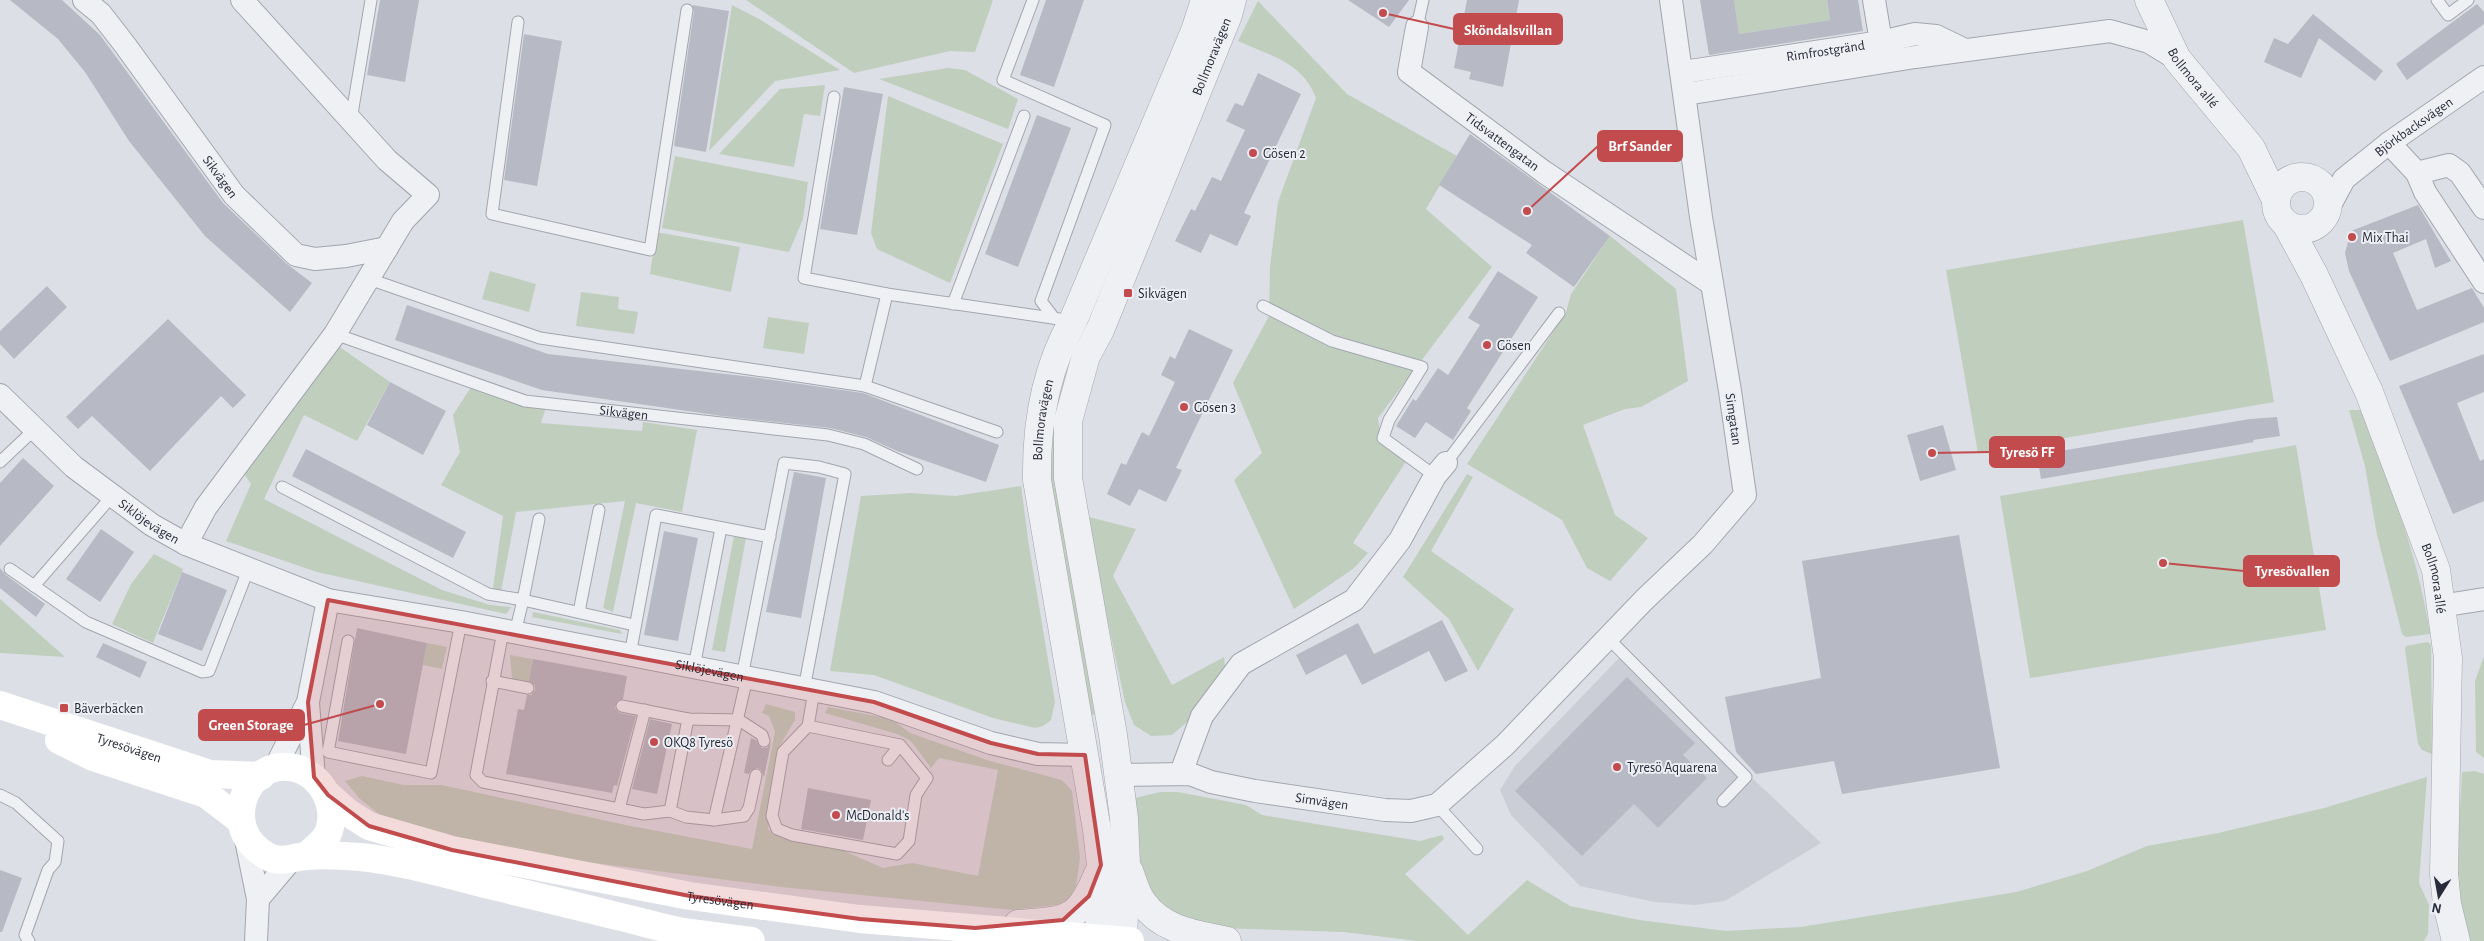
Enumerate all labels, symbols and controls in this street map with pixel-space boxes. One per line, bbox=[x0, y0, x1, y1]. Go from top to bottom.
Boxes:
callout: Sköndalsvillan bbox=[1454, 14, 1562, 44]
street label: Bollmoravägen bbox=[1190, 16, 1234, 98]
text: Sköndalsvillan bbox=[1464, 23, 1552, 38]
street label: Rimfrostgränd bbox=[1785, 39, 1866, 64]
street label: Bollmora allé bbox=[2165, 46, 2220, 111]
street label: Björkbacksvägen bbox=[2372, 95, 2456, 160]
street label: Tidsvattengatan bbox=[1462, 110, 1542, 174]
callout: Brf Sander bbox=[1598, 131, 1682, 161]
text: Brf Sander bbox=[1608, 139, 1673, 154]
marker: Gösen 2 bbox=[1247, 147, 1259, 159]
place label: Gösen 2 bbox=[1263, 147, 1306, 161]
street label: Sikvägen bbox=[200, 153, 240, 201]
marker: Mix Thai bbox=[2346, 231, 2358, 243]
place label: Mix Thai bbox=[2362, 231, 2409, 245]
marker: Sikvägen bbox=[1122, 287, 1134, 299]
place label: Sikvägen bbox=[1138, 287, 1187, 301]
marker: Gösen bbox=[1481, 339, 1493, 351]
place label: Gösen bbox=[1497, 339, 1531, 353]
street label: Bollmoravägen bbox=[1031, 378, 1056, 461]
street label: Simgatan bbox=[1722, 392, 1744, 446]
marker: Gösen 3 bbox=[1178, 401, 1190, 413]
place label: Gösen 3 bbox=[1194, 401, 1236, 415]
street label: Sikvägen bbox=[599, 403, 649, 423]
callout: Tyresö FF bbox=[1990, 437, 2064, 467]
text: Tyresö FF bbox=[2000, 445, 2056, 460]
street label: Siklöjevägen bbox=[116, 497, 181, 547]
street label: Bollmora allé bbox=[2419, 541, 2448, 614]
callout: Tyresövallen bbox=[2244, 556, 2339, 586]
text: Tyresövallen bbox=[2254, 564, 2330, 579]
street label: Siklöjevägen bbox=[674, 658, 745, 685]
marker: Bäverbäcken bbox=[58, 702, 70, 714]
place label: Bäverbäcken bbox=[74, 702, 143, 716]
callout: Green Storage bbox=[199, 710, 304, 740]
text: Green Storage bbox=[209, 718, 293, 733]
street label: Tyresövägen bbox=[95, 731, 163, 766]
marker: OKQ8 Tyresö bbox=[648, 736, 660, 748]
place label: OKQ8 Tyresö bbox=[664, 736, 733, 750]
marker: Tyresö Aquarena bbox=[1611, 761, 1623, 773]
place label: Tyresö Aquarena bbox=[1627, 761, 1718, 775]
street label: Simvägen bbox=[1294, 791, 1349, 813]
marker: McDonald's bbox=[830, 809, 842, 821]
place label: McDonald's bbox=[846, 809, 909, 823]
north arrow bbox=[2414, 871, 2464, 921]
street label: Tyresövägen bbox=[685, 890, 755, 913]
text: N bbox=[2431, 900, 2443, 916]

